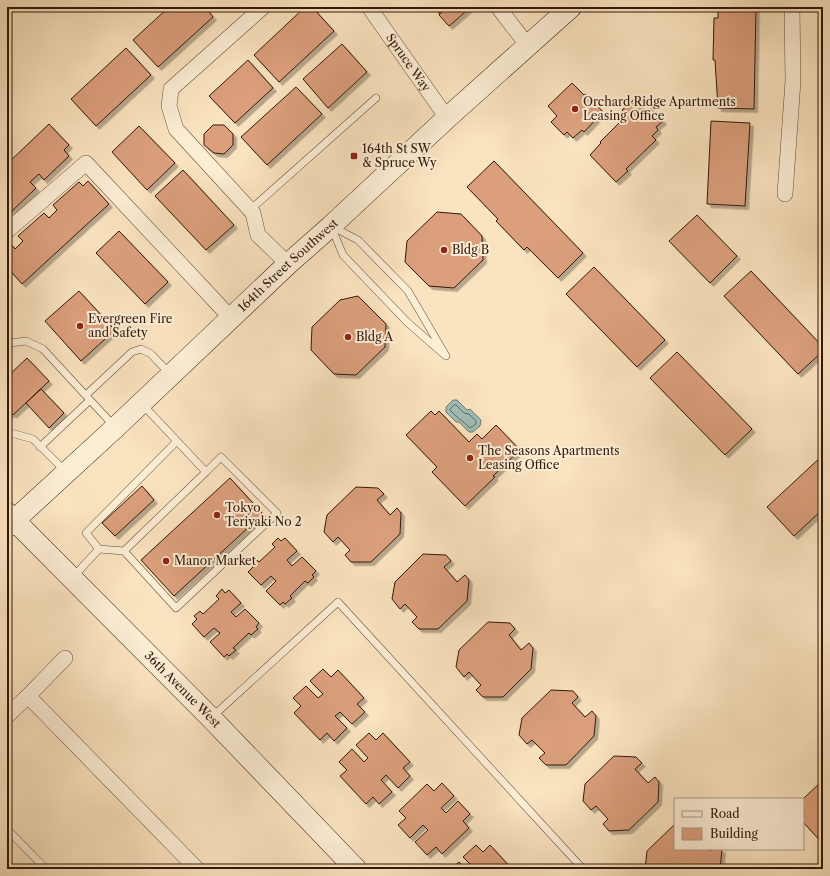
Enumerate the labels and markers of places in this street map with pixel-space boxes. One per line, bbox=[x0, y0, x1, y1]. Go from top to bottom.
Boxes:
place label: Orchard Ridge Apartments Leasing Office bbox=[583, 94, 736, 123]
marker: Orchard Ridge Apartments Leasing Office bbox=[570, 104, 580, 114]
place label: 164th St SW & Spruce Wy bbox=[362, 141, 437, 170]
marker: 164th St SW & Spruce Wy bbox=[349, 151, 359, 161]
place label: Bldg B bbox=[452, 242, 489, 257]
marker: Bldg B bbox=[439, 245, 449, 255]
place label: Evergreen Fire and Safety bbox=[88, 311, 173, 340]
marker: Evergreen Fire and Safety bbox=[75, 321, 85, 331]
place label: Bldg A bbox=[356, 329, 394, 344]
marker: Bldg A bbox=[343, 332, 353, 342]
place label: The Seasons Apartments Leasing Office bbox=[478, 443, 619, 472]
marker: The Seasons Apartments Leasing Office bbox=[465, 453, 475, 463]
place label: Tokyo Teriyaki No 2 bbox=[225, 500, 302, 529]
marker: Tokyo Teriyaki No 2 bbox=[212, 510, 222, 520]
place label: Manor Market bbox=[174, 553, 257, 568]
marker: Manor Market bbox=[161, 556, 171, 566]

